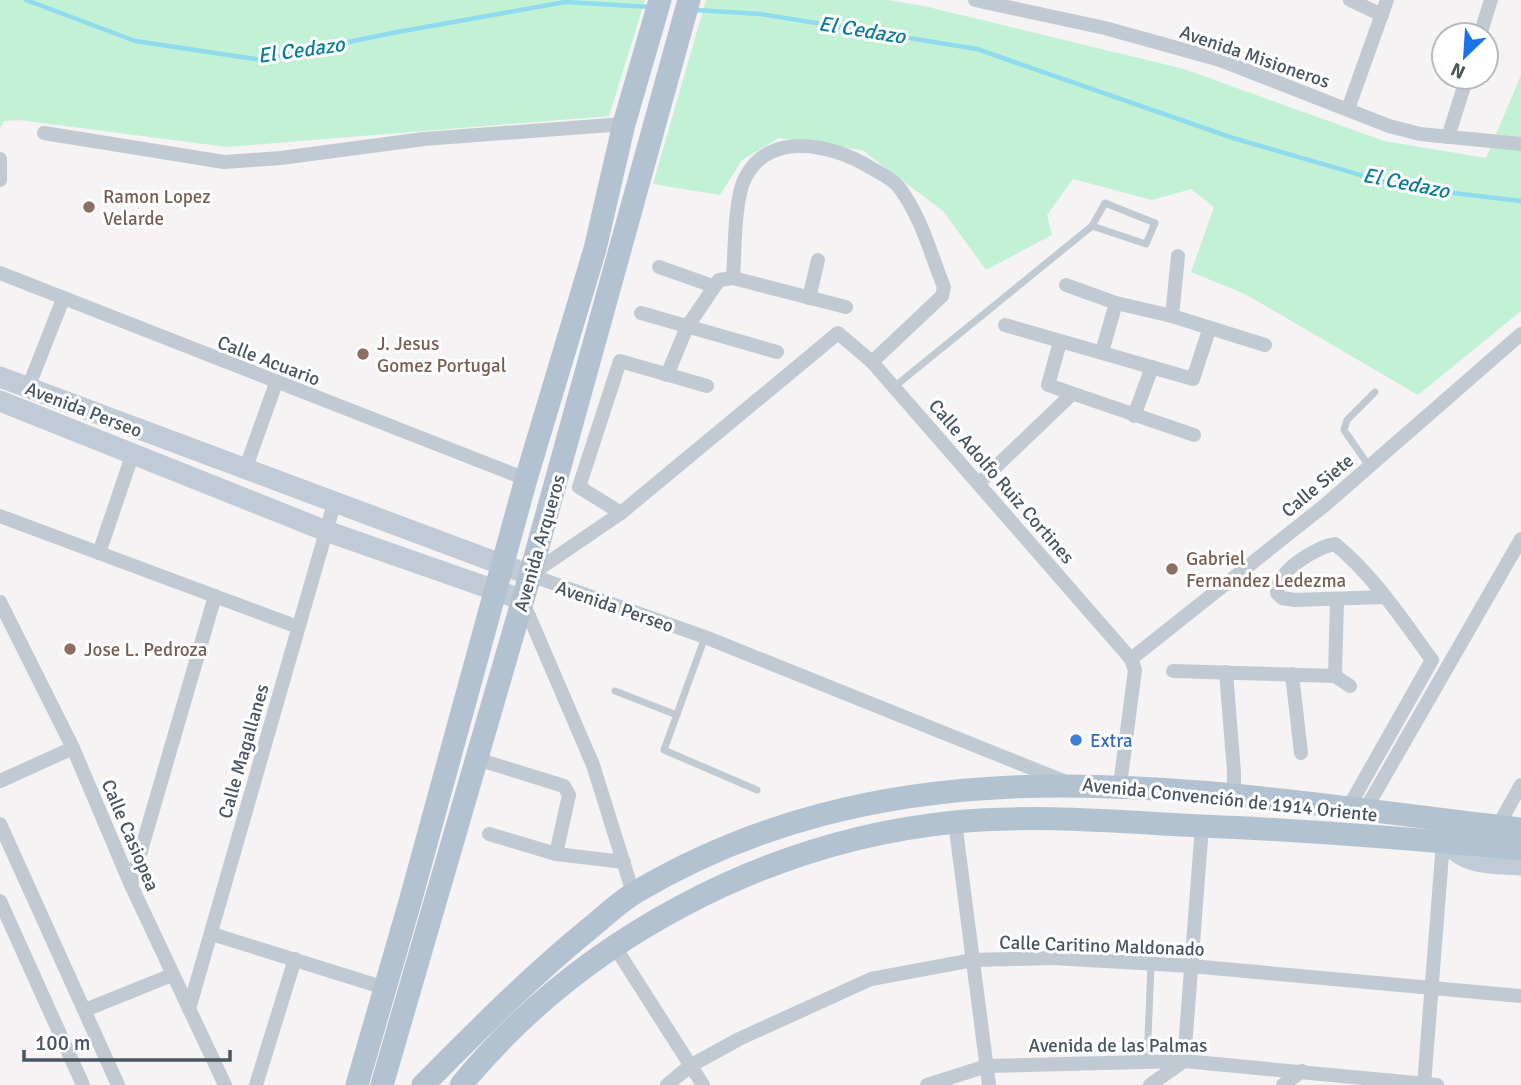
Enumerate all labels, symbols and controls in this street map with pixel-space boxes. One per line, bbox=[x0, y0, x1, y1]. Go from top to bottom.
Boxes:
water label: El Cedazo bbox=[817, 10, 908, 50]
street label: Avenida Misioneros bbox=[1176, 20, 1333, 94]
north arrow bbox=[1430, 21, 1500, 91]
water label: El Cedazo bbox=[256, 31, 347, 69]
text: N bbox=[1447, 57, 1469, 84]
water label: El Cedazo bbox=[1361, 162, 1452, 204]
place label: Ramon Lopez Velarde bbox=[103, 185, 211, 231]
marker: Ramon Lopez Velarde bbox=[81, 199, 97, 215]
street label: Calle Acuario bbox=[214, 330, 324, 392]
place label: J. Jesus Gomez Portugal bbox=[377, 332, 506, 378]
marker: J. Jesus Gomez Portugal bbox=[355, 346, 371, 362]
street label: Avenida Perseo bbox=[22, 377, 145, 443]
street label: Calle Adolfo Ruiz Cortines bbox=[923, 394, 1079, 569]
street label: Calle Siete bbox=[1277, 449, 1359, 523]
street label: Avenida Arqueros bbox=[509, 472, 571, 615]
place label: Gabriel Fernandez Ledezma bbox=[1186, 547, 1346, 593]
marker: Gabriel Fernandez Ledezma bbox=[1164, 561, 1180, 577]
street label: Avenida Perseo bbox=[553, 576, 677, 638]
place label: Jose L. Pedroza bbox=[84, 638, 207, 662]
marker: Jose L. Pedroza bbox=[62, 641, 78, 657]
street label: Calle Magallanes bbox=[213, 681, 275, 821]
place label: Extra bbox=[1090, 729, 1133, 753]
marker: Extra bbox=[1068, 732, 1084, 748]
street label: Avenida Convención de 1914 Oriente bbox=[1081, 773, 1379, 827]
street label: Calle Casiopea bbox=[96, 776, 164, 895]
street label: Calle Caritino Maldonado bbox=[999, 930, 1205, 962]
scale bar bbox=[24, 1018, 231, 1062]
text: 100 m bbox=[35, 1030, 90, 1056]
street label: Avenida de las Palmas bbox=[1029, 1034, 1207, 1058]

